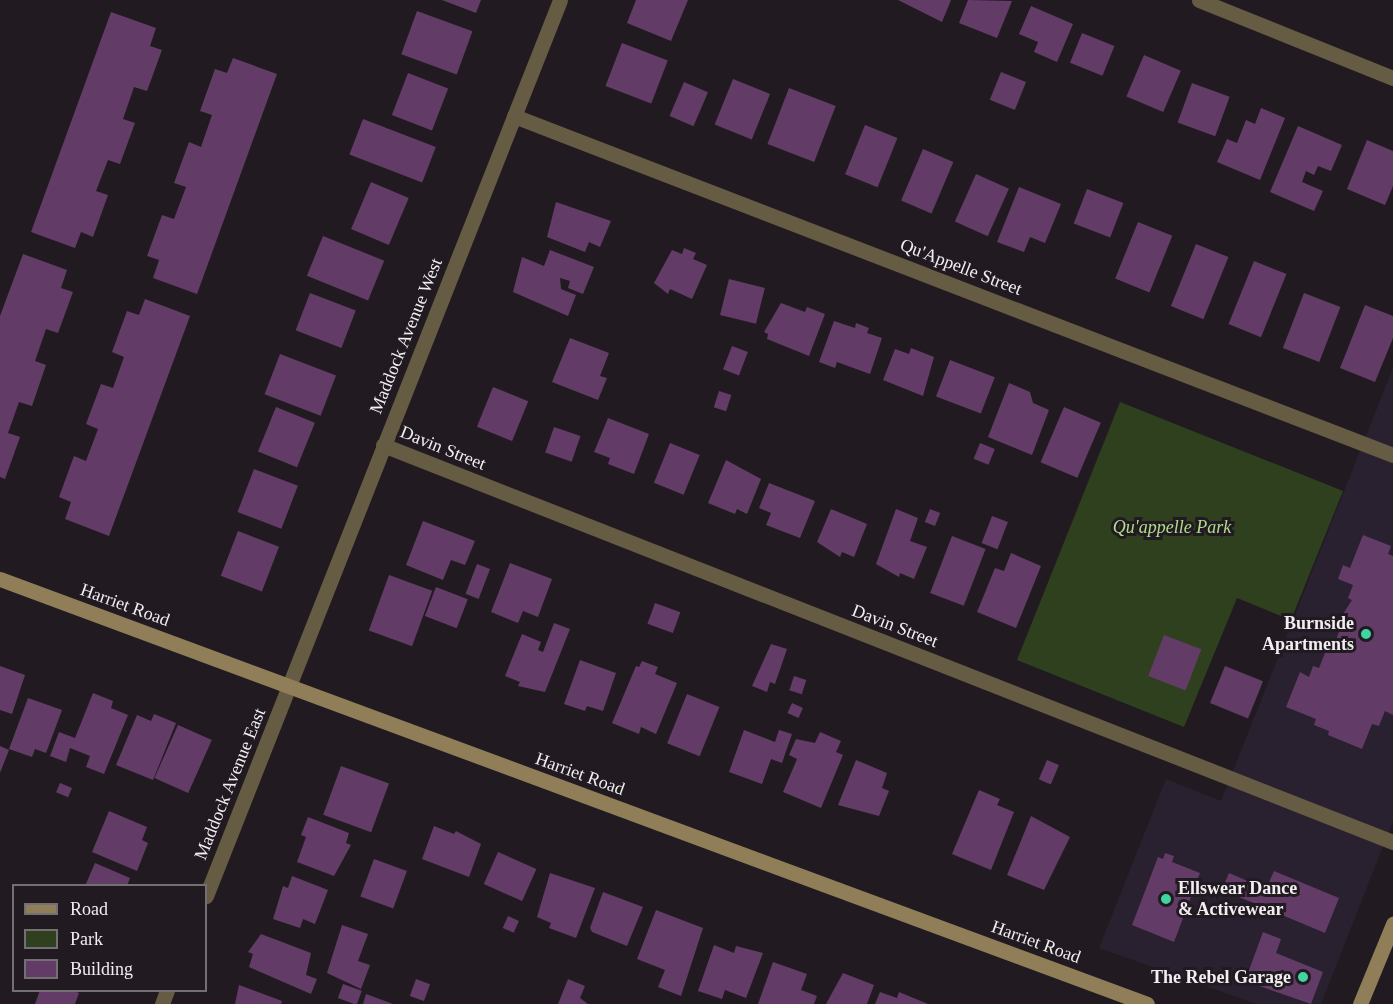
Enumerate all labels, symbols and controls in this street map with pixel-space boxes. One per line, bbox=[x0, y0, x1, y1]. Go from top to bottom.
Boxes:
street label: Qu'Appelle Street bbox=[897, 234, 1025, 300]
street label: Maddock Avenue West bbox=[365, 254, 447, 418]
street label: Davin Street bbox=[397, 421, 489, 475]
park label: Qu'appelle Park bbox=[1113, 516, 1231, 538]
street label: Harriet Road bbox=[77, 579, 173, 631]
street label: Davin Street bbox=[849, 600, 941, 652]
place label: Burnside Apartments bbox=[1262, 613, 1354, 656]
marker: Burnside Apartments bbox=[1359, 627, 1373, 641]
street label: Maddock Avenue East bbox=[190, 705, 270, 863]
street label: Harriet Road bbox=[532, 748, 628, 800]
place label: Ellswear Dance & Activewear bbox=[1178, 878, 1297, 920]
legend bbox=[12, 884, 207, 992]
marker: Ellswear Dance & Activewear bbox=[1159, 892, 1173, 906]
text: Road bbox=[70, 899, 108, 919]
street label: Harriet Road bbox=[988, 916, 1084, 968]
text: Park bbox=[70, 929, 103, 949]
text: Building bbox=[70, 959, 133, 979]
place label: The Rebel Garage bbox=[1151, 966, 1291, 988]
marker: The Rebel Garage bbox=[1296, 970, 1310, 984]

